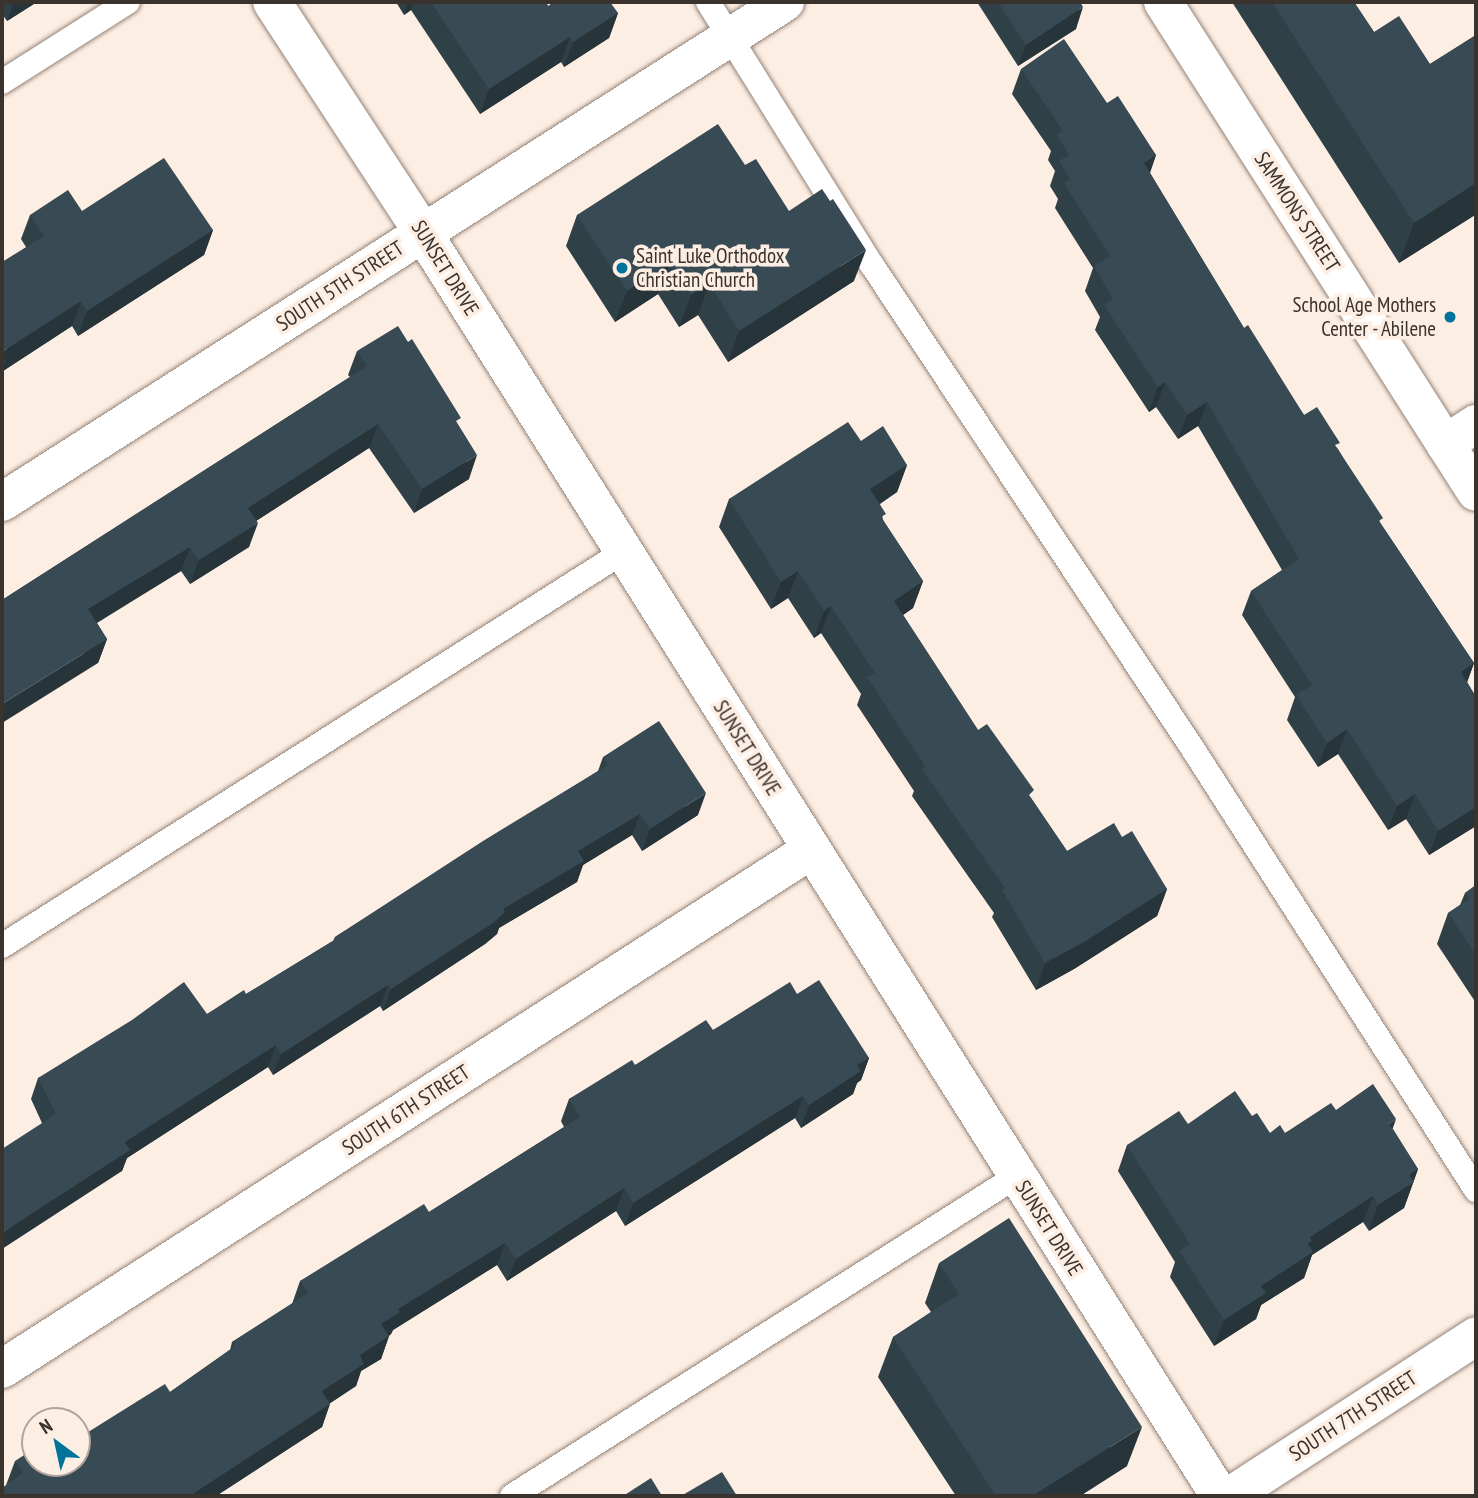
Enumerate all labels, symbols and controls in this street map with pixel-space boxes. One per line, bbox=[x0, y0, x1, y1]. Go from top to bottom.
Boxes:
street label: SAMMONS STREET bbox=[1249, 147, 1345, 277]
street label: SUNSET DRIVE bbox=[406, 216, 484, 320]
street label: SOUTH 5TH STREET bbox=[272, 235, 408, 337]
place label: Saint Luke Orthodox Christian Church bbox=[636, 243, 784, 293]
marker: Saint Luke Orthodox Christian Church bbox=[614, 260, 630, 276]
place label: School Age Mothers Center - Abilene bbox=[1292, 292, 1436, 342]
marker: School Age Mothers Center - Abilene bbox=[1442, 309, 1458, 325]
street label: SUNSET DRIVE bbox=[708, 696, 786, 800]
street label: SOUTH 6TH STREET bbox=[338, 1059, 474, 1161]
street label: SUNSET DRIVE bbox=[1010, 1176, 1088, 1280]
street label: SOUTH 7TH STREET bbox=[1285, 1365, 1421, 1467]
north arrow bbox=[21, 1407, 91, 1477]
text: N bbox=[35, 1413, 56, 1439]

